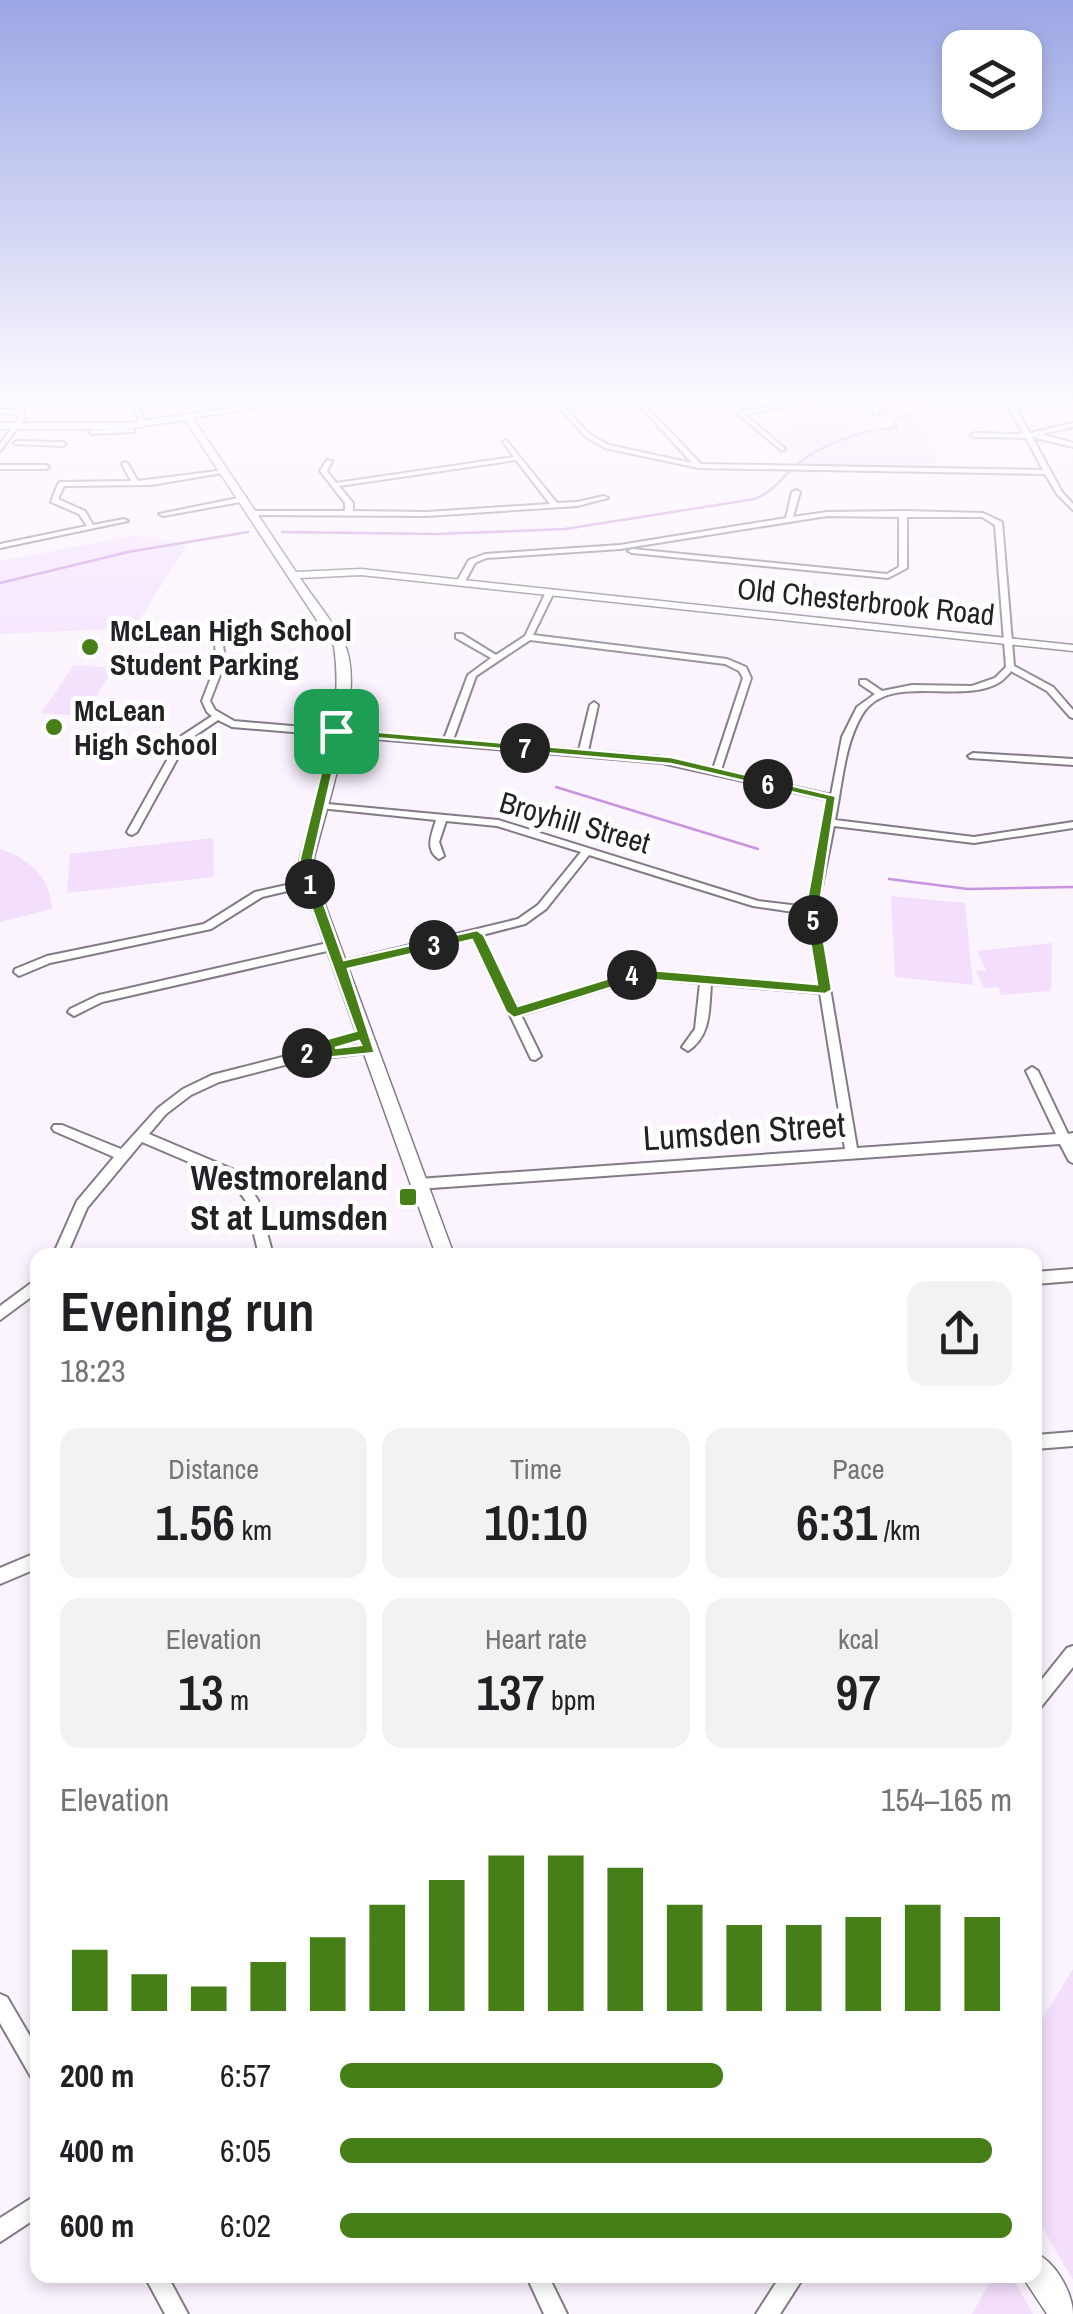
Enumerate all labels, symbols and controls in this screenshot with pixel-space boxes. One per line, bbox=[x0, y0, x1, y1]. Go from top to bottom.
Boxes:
map controls bbox=[942, 30, 1042, 130]
button: layers bbox=[942, 30, 1042, 130]
street label: Old Chesterbrook Road bbox=[735, 568, 997, 634]
place label: McLean High School Student Parking bbox=[110, 610, 352, 684]
marker: McLean High School Student Parking bbox=[79, 636, 101, 658]
pin bbox=[294, 689, 379, 774]
place label: McLean High School bbox=[74, 690, 218, 764]
icon: arrive bbox=[309, 704, 364, 759]
marker: McLean High School bbox=[43, 716, 65, 738]
pin: 7 bbox=[500, 723, 550, 773]
text: 7 bbox=[519, 729, 531, 767]
pin: 6 bbox=[743, 759, 793, 809]
text: 6 bbox=[762, 765, 774, 803]
street label: Broyhill Street bbox=[495, 781, 655, 863]
pin: 1 bbox=[285, 859, 335, 909]
text: 1 bbox=[304, 865, 316, 903]
pin: 5 bbox=[788, 895, 838, 945]
text: 5 bbox=[807, 901, 819, 939]
pin: 3 bbox=[409, 920, 459, 970]
text: 3 bbox=[428, 926, 440, 964]
pin: 4 bbox=[607, 950, 657, 1000]
text: 4 bbox=[626, 956, 638, 994]
pin: 2 bbox=[282, 1028, 332, 1078]
text: 2 bbox=[301, 1034, 313, 1072]
street label: Lumsden Street bbox=[641, 1100, 847, 1162]
place label: Westmoreland St at Lumsden bbox=[190, 1154, 388, 1241]
marker: Westmoreland St at Lumsden bbox=[397, 1186, 419, 1208]
text: Evening run bbox=[60, 1274, 315, 1348]
button: share bbox=[907, 1281, 1012, 1386]
text: 18:23 bbox=[60, 1349, 126, 1392]
text: Distance bbox=[168, 1450, 259, 1488]
text: Time bbox=[510, 1450, 562, 1488]
text: Pace bbox=[832, 1450, 885, 1488]
text: 1.56 bbox=[155, 1488, 235, 1556]
text: 10:10 bbox=[484, 1488, 588, 1556]
text: 6:31 bbox=[796, 1488, 877, 1556]
text: km bbox=[235, 1511, 272, 1549]
text: /km bbox=[877, 1511, 921, 1549]
text: Elevation bbox=[166, 1620, 262, 1658]
text: Heart rate bbox=[485, 1620, 587, 1658]
text: kcal bbox=[838, 1620, 879, 1658]
text: 13 bbox=[178, 1658, 224, 1726]
text: 137 bbox=[476, 1658, 545, 1726]
text: 97 bbox=[836, 1658, 881, 1726]
text: m bbox=[224, 1681, 249, 1719]
text: bpm bbox=[545, 1681, 596, 1719]
text: Elevation bbox=[60, 1778, 169, 1821]
text: 154–165 m bbox=[881, 1778, 1012, 1821]
text: 200 m bbox=[60, 2054, 134, 2097]
text: 6:57 bbox=[220, 2054, 271, 2097]
text: 400 m bbox=[60, 2129, 134, 2172]
text: 6:05 bbox=[220, 2129, 271, 2172]
text: 600 m bbox=[60, 2204, 134, 2247]
text: 6:02 bbox=[220, 2204, 271, 2247]

